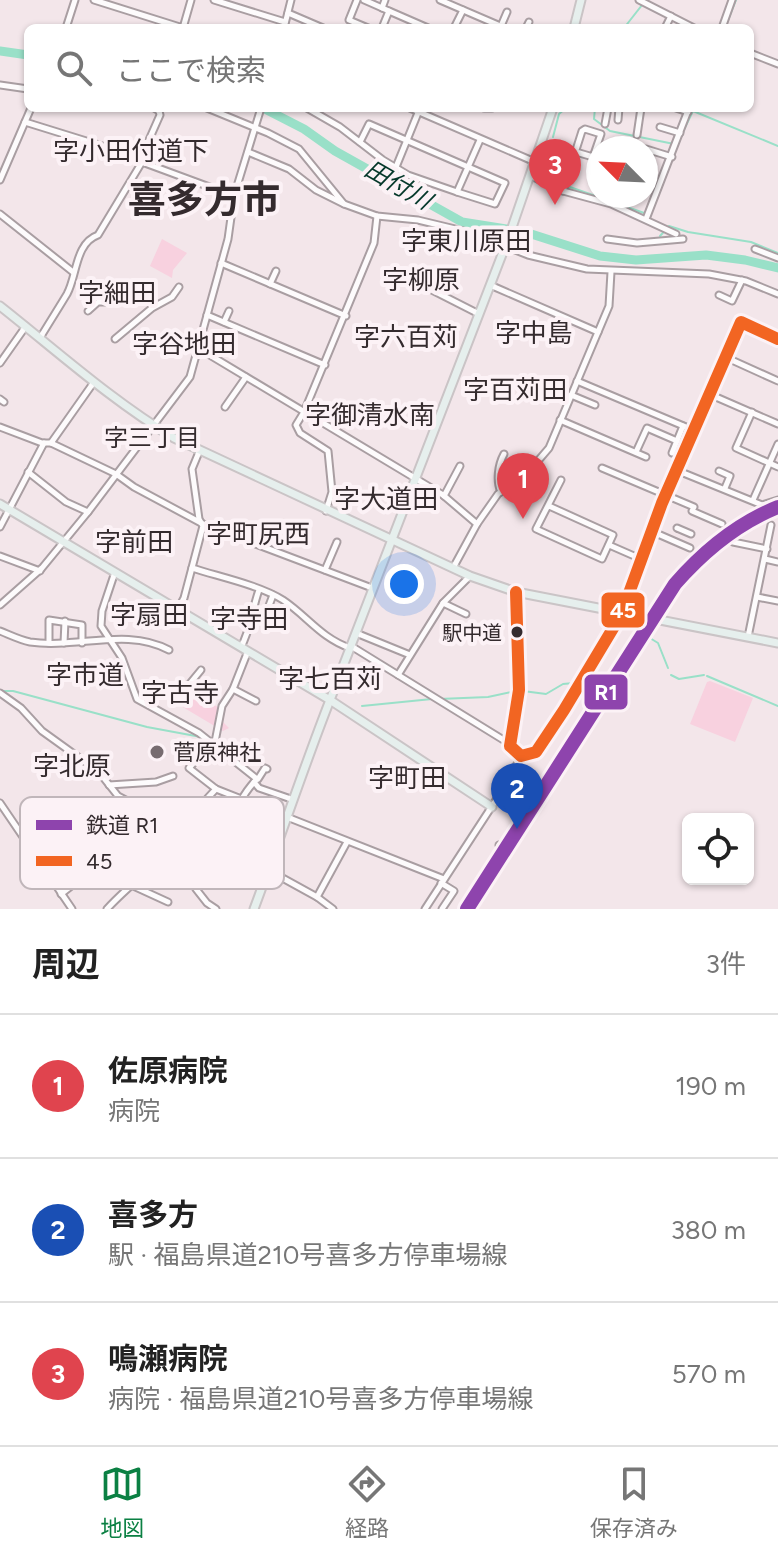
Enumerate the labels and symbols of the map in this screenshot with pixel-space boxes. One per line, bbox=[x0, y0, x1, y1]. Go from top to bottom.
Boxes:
district label: 字小田付道下 bbox=[53, 135, 209, 167]
north arrow bbox=[586, 136, 658, 208]
pin: 3 bbox=[529, 139, 581, 205]
water label: 田付川 bbox=[360, 154, 439, 217]
district label: 喜多方市 bbox=[128, 177, 280, 223]
district label: 字東川原田 bbox=[401, 225, 531, 257]
district label: 字柳原 bbox=[382, 264, 460, 296]
district label: 字細田 bbox=[78, 277, 156, 309]
district label: 字中島 bbox=[495, 317, 573, 349]
district label: 字六百苅 bbox=[354, 321, 458, 353]
district label: 字谷地田 bbox=[132, 328, 236, 360]
district label: 字百苅田 bbox=[463, 374, 567, 406]
district label: 字御清水南 bbox=[305, 399, 435, 431]
district label: 字三丁目 bbox=[104, 423, 200, 452]
pin: 1 bbox=[497, 453, 549, 519]
district label: 字大道田 bbox=[334, 483, 438, 515]
district label: 字町尻西 bbox=[206, 518, 310, 550]
district label: 字前田 bbox=[95, 526, 173, 558]
your location bbox=[384, 564, 424, 604]
line badge: 45 bbox=[600, 591, 646, 629]
text: 45 bbox=[610, 597, 636, 624]
district label: 字扇田 bbox=[110, 599, 188, 631]
district label: 字寺田 bbox=[210, 603, 288, 635]
place label: 駅中道 bbox=[442, 621, 502, 645]
marker: 駅中道 bbox=[509, 624, 525, 640]
district label: 字市道 bbox=[46, 659, 124, 691]
district label: 字七百苅 bbox=[278, 663, 382, 695]
line badge: R1 bbox=[583, 673, 629, 711]
district label: 字古寺 bbox=[141, 677, 219, 709]
text: R1 bbox=[594, 679, 618, 706]
place label: 菅原神社 bbox=[173, 739, 261, 766]
marker: 菅原神社 bbox=[148, 743, 166, 761]
district label: 字北原 bbox=[33, 750, 111, 782]
district label: 字町田 bbox=[368, 762, 446, 794]
pin: 2 bbox=[491, 763, 543, 829]
legend bbox=[20, 797, 284, 889]
text: 鉄道 R1 bbox=[86, 812, 158, 839]
text: 45 bbox=[86, 848, 112, 875]

